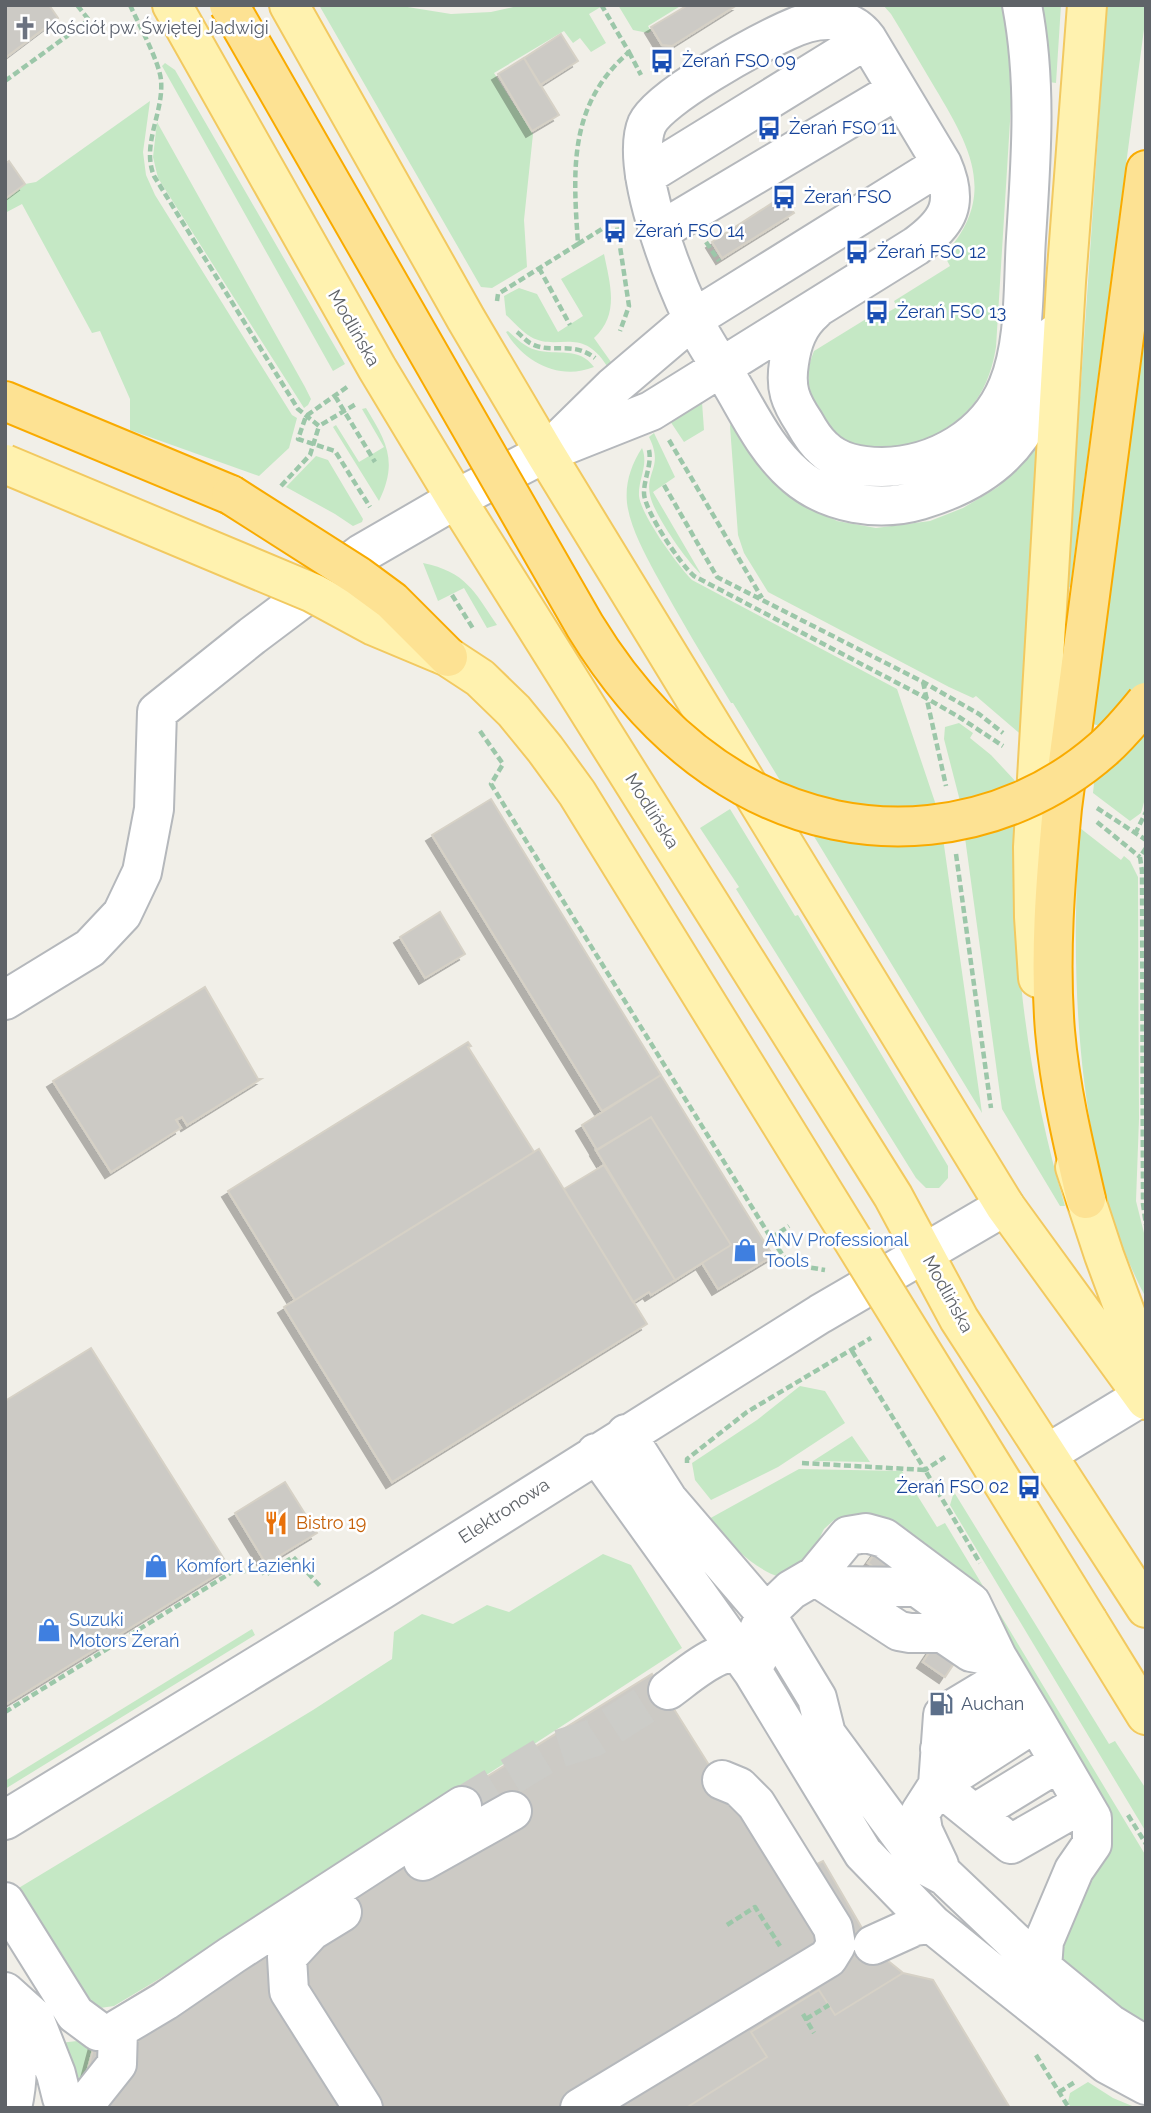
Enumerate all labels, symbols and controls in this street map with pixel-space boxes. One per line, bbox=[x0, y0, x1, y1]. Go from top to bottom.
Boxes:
church icon: Kościół pw. Świętej Jadwigi bbox=[11, 14, 39, 42]
place label: Kościół pw. Świętej Jadwigi bbox=[45, 16, 269, 38]
bus stop icon: Żerań FSO 09 bbox=[648, 47, 676, 75]
place label: Żerań FSO 09 bbox=[682, 50, 796, 71]
bus stop icon: Żerań FSO 11 bbox=[755, 114, 783, 142]
place label: Żerań FSO 11 bbox=[789, 117, 897, 138]
bus stop icon: Żerań FSO bbox=[770, 183, 798, 211]
place label: Żerań FSO bbox=[804, 186, 892, 207]
bus stop icon: Żerań FSO 14 bbox=[601, 217, 629, 245]
place label: Żerań FSO 14 bbox=[635, 220, 745, 241]
bus stop icon: Żerań FSO 12 bbox=[843, 238, 871, 266]
place label: Żerań FSO 12 bbox=[877, 241, 986, 262]
street label: Modlińska bbox=[324, 286, 385, 370]
bus stop icon: Żerań FSO 13 bbox=[863, 298, 891, 326]
place label: Żerań FSO 13 bbox=[897, 301, 1006, 322]
street label: Modlińska bbox=[621, 769, 684, 852]
place label: ANV Professional Tools bbox=[765, 1229, 909, 1271]
shop icon: ANV Professional Tools bbox=[731, 1236, 759, 1264]
street label: Modlińska bbox=[919, 1252, 978, 1336]
bus stop icon: Żerań FSO 02 bbox=[1015, 1473, 1043, 1501]
street label: Elektronowa bbox=[454, 1474, 553, 1548]
place label: Żerań FSO 02 bbox=[896, 1476, 1009, 1497]
restaurant icon: Bistro 19 bbox=[262, 1509, 290, 1537]
place label: Bistro 19 bbox=[296, 1512, 366, 1533]
shop icon: Komfort Łazienki bbox=[142, 1552, 170, 1580]
place label: Komfort Łazienki bbox=[176, 1555, 315, 1576]
place label: Suzuki Motors Żerań bbox=[69, 1609, 180, 1651]
shop icon: Suzuki Motors Żerań bbox=[35, 1616, 63, 1644]
fuel station icon: Auchan bbox=[927, 1690, 955, 1718]
place label: Auchan bbox=[961, 1693, 1024, 1714]

